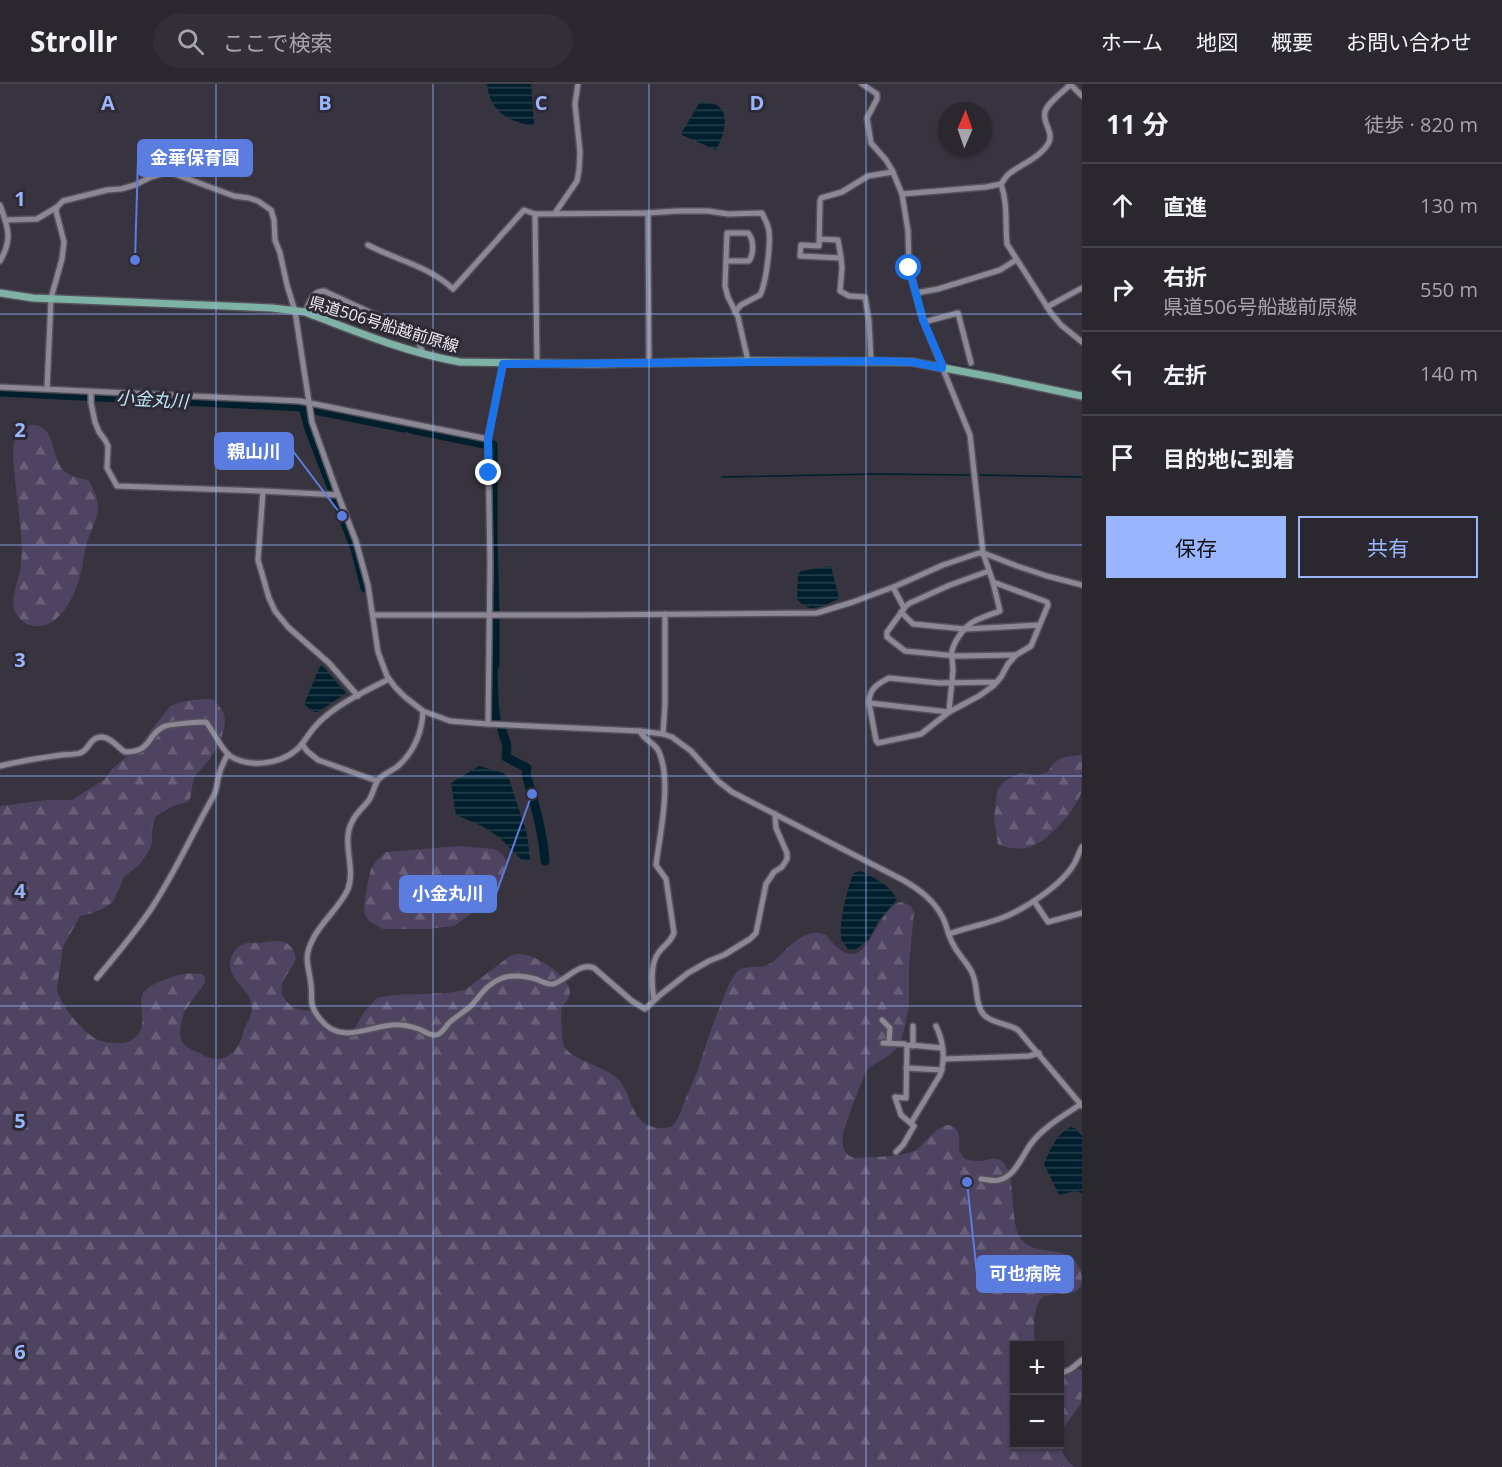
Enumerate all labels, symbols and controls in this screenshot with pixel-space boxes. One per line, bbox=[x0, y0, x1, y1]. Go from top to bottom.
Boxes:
search box bbox=[153, 14, 573, 68]
text: Strollr bbox=[30, 22, 117, 60]
icon: search bbox=[174, 25, 207, 58]
text: ここで検索 bbox=[222, 27, 332, 57]
text: ホーム bbox=[1101, 28, 1163, 56]
text: 地図 bbox=[1196, 28, 1238, 56]
text: 概要 bbox=[1271, 28, 1313, 56]
text: お問い合わせ bbox=[1346, 28, 1472, 56]
text: A bbox=[101, 89, 115, 116]
text: B bbox=[318, 89, 332, 116]
text: C bbox=[535, 89, 548, 116]
text: D bbox=[750, 89, 764, 116]
north arrow bbox=[938, 102, 992, 156]
text: 11 分 bbox=[1106, 106, 1169, 142]
text: 徒歩 · 820 m bbox=[1364, 111, 1478, 138]
callout: 金華保育園 bbox=[138, 140, 252, 176]
text: 金華保育園 bbox=[150, 145, 240, 169]
text: 1 bbox=[14, 185, 26, 212]
icon: ahead bbox=[1106, 189, 1139, 222]
text: 直進 bbox=[1163, 191, 1207, 221]
text: 130 m bbox=[1420, 192, 1478, 219]
route start bbox=[895, 254, 921, 280]
text: 右折 bbox=[1163, 261, 1207, 291]
icon: right bbox=[1106, 273, 1139, 306]
text: 550 m bbox=[1420, 276, 1478, 303]
street label: 県道506号船越前原線 bbox=[306, 291, 462, 357]
text: 県道506号船越前原線 bbox=[1163, 293, 1357, 320]
icon: left bbox=[1106, 357, 1139, 390]
text: 左折 bbox=[1163, 359, 1207, 389]
text: 140 m bbox=[1420, 360, 1478, 387]
water label: 小金丸川 bbox=[115, 385, 191, 413]
text: 2 bbox=[14, 416, 26, 443]
callout: 親山川 bbox=[215, 433, 293, 469]
text: 親山川 bbox=[227, 439, 281, 463]
icon: arrive bbox=[1106, 441, 1139, 474]
text: 目的地に到着 bbox=[1163, 443, 1295, 473]
route end bbox=[475, 459, 501, 485]
button: 保存 bbox=[1106, 516, 1286, 578]
button: 共有 bbox=[1298, 516, 1478, 578]
text: 3 bbox=[14, 646, 26, 673]
callout: 小金丸川 bbox=[400, 876, 496, 912]
text: 4 bbox=[14, 877, 26, 904]
text: 小金丸川 bbox=[412, 881, 484, 905]
text: 5 bbox=[14, 1107, 26, 1134]
callout: 可也病院 bbox=[977, 1256, 1073, 1292]
text: 可也病院 bbox=[989, 1261, 1061, 1285]
text: 6 bbox=[14, 1338, 26, 1365]
map controls bbox=[1010, 1341, 1064, 1449]
button: + bbox=[1010, 1341, 1064, 1395]
button: − bbox=[1010, 1395, 1064, 1449]

